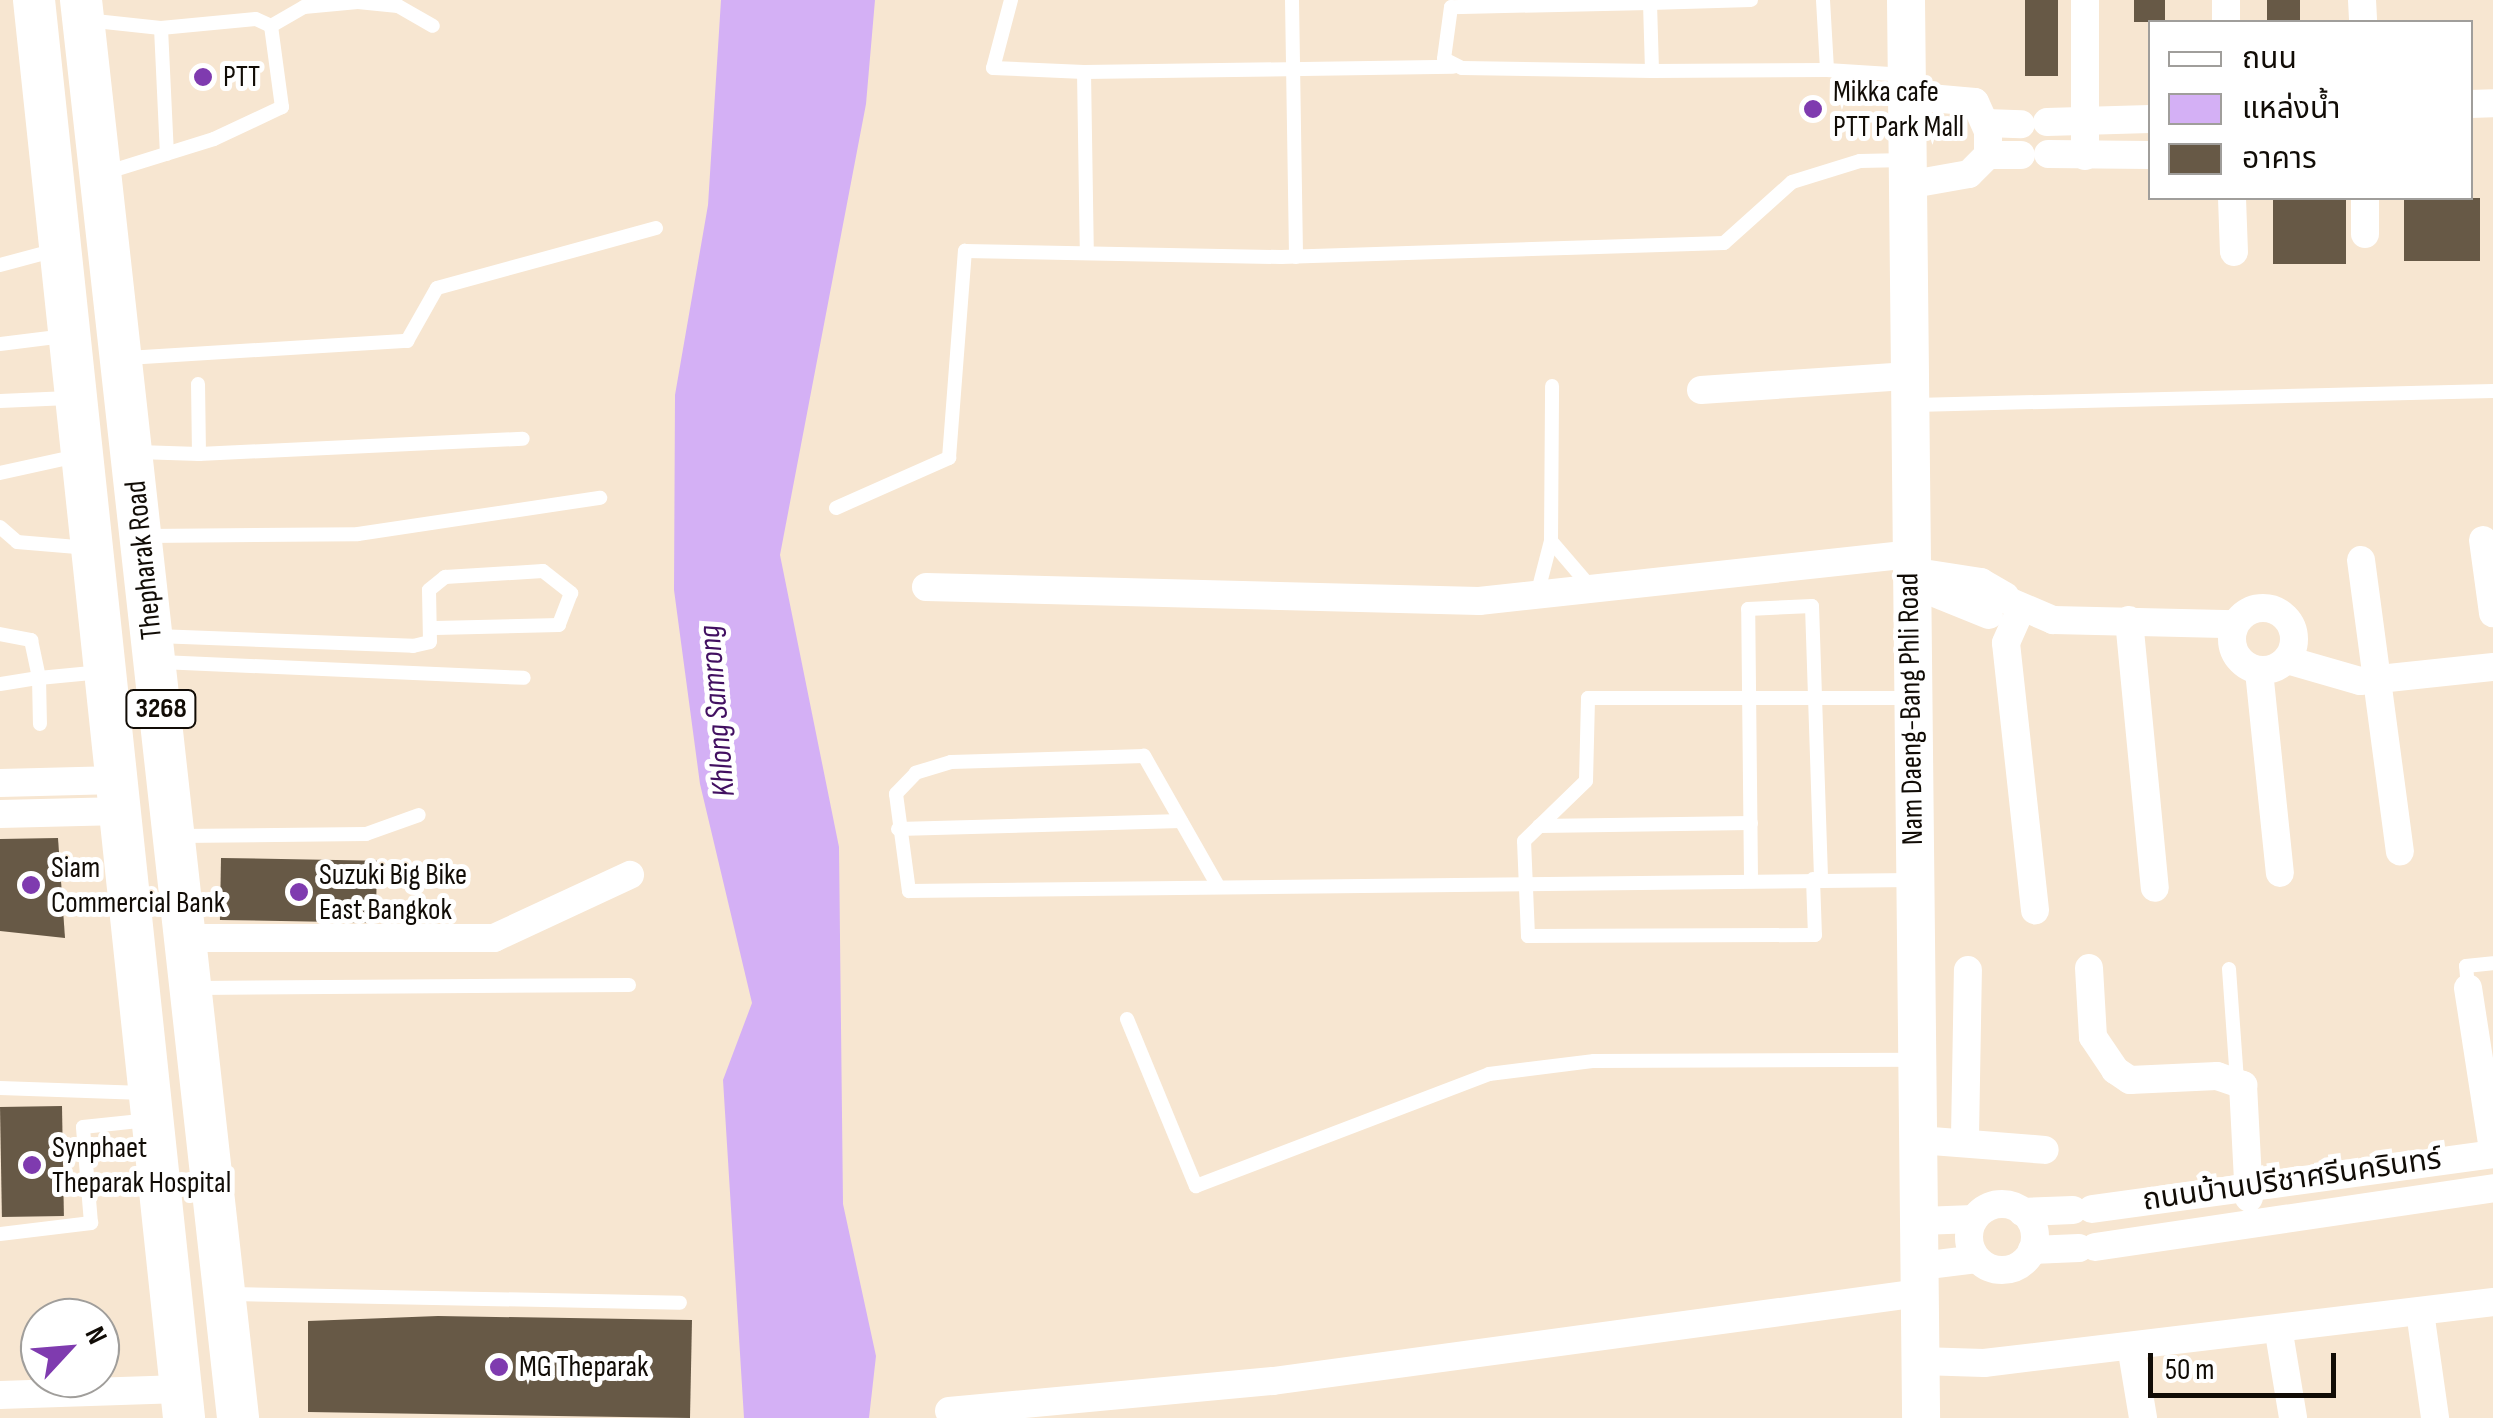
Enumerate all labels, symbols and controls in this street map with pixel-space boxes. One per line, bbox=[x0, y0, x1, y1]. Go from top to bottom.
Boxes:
legend bbox=[2148, 20, 2473, 200]
text: ถนน bbox=[2242, 41, 2297, 77]
place label: PTT bbox=[223, 59, 260, 95]
marker: PTT bbox=[192, 66, 214, 88]
place label: Mikka cafe PTT Park Mall bbox=[1833, 74, 1964, 144]
text: แหล่งน้ำ bbox=[2242, 91, 2340, 127]
marker: Mikka cafe PTT Park Mall bbox=[1802, 98, 1824, 120]
text: อาคาร bbox=[2242, 141, 2317, 177]
street label: Thepharak Road bbox=[118, 479, 170, 641]
street label: Nam Daeng-Bang Phli Road bbox=[1891, 573, 1931, 845]
water label: Khlong Samrong bbox=[691, 624, 745, 798]
road number: 3268 bbox=[124, 686, 198, 732]
place label: Siam Commercial Bank bbox=[51, 850, 225, 920]
place label: Suzuki Big Bike East Bangkok bbox=[319, 857, 467, 928]
marker: Siam Commercial Bank bbox=[20, 874, 42, 896]
marker: Suzuki Big Bike East Bangkok bbox=[288, 881, 310, 903]
place label: Synphaet Theparak Hospital bbox=[52, 1130, 231, 1200]
street label: ถนนบ้านปรีชาศรีนครินทร์ bbox=[2140, 1141, 2444, 1219]
marker: Synphaet Theparak Hospital bbox=[21, 1154, 43, 1176]
north arrow bbox=[20, 1298, 120, 1398]
text: N bbox=[78, 1322, 114, 1349]
scale bar bbox=[2153, 1333, 2340, 1395]
place label: MG Theparak bbox=[519, 1349, 649, 1385]
text: 50 m bbox=[2165, 1352, 2214, 1388]
marker: MG Theparak bbox=[488, 1356, 510, 1378]

